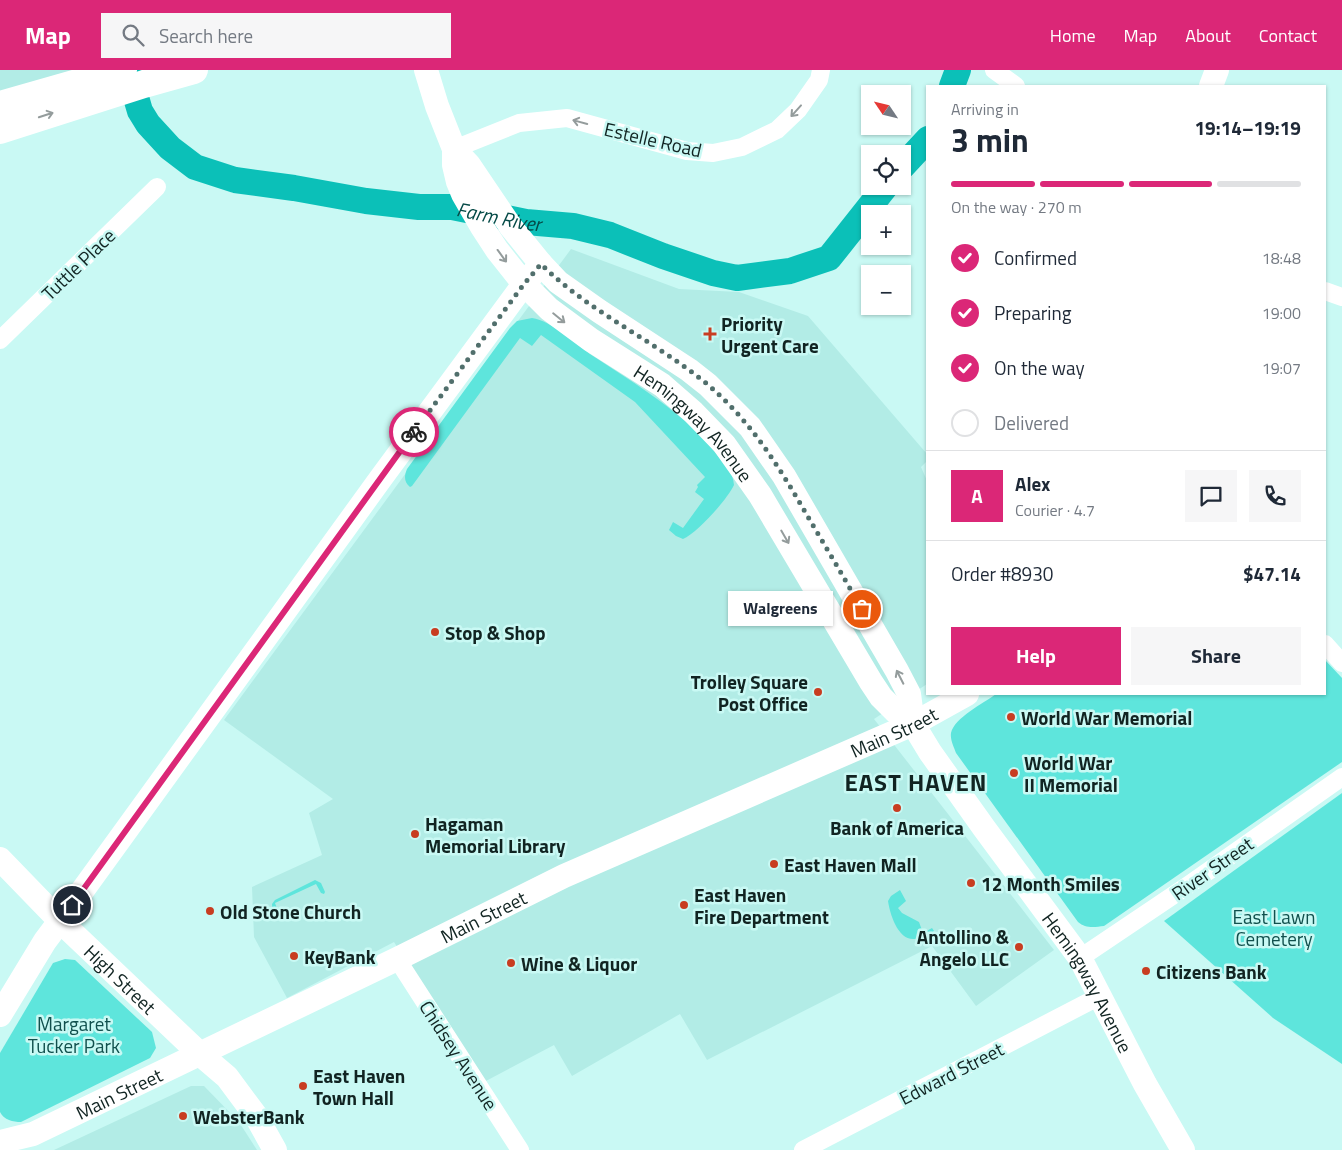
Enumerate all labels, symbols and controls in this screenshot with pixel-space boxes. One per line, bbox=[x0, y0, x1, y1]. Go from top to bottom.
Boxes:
search box bbox=[101, 13, 451, 58]
text: Map bbox=[25, 17, 71, 53]
icon: search bbox=[119, 21, 147, 49]
text: Search here bbox=[159, 21, 253, 50]
text: Home bbox=[1050, 22, 1096, 49]
text: Map bbox=[1124, 22, 1157, 49]
text: About bbox=[1185, 22, 1231, 49]
text: Contact bbox=[1259, 22, 1317, 49]
north arrow bbox=[861, 85, 911, 135]
map controls bbox=[861, 85, 911, 315]
text: Arriving in bbox=[951, 97, 1019, 121]
one-way arrow bbox=[790, 104, 802, 117]
one-way arrow bbox=[38, 110, 54, 119]
text: 19:14–19:19 bbox=[1194, 113, 1301, 142]
street label: Estelle Road bbox=[601, 114, 705, 164]
text: 3 min bbox=[951, 116, 1029, 164]
one-way arrow bbox=[573, 117, 589, 126]
button: locate bbox=[861, 145, 911, 195]
water label: Farm River bbox=[454, 193, 545, 239]
text: On the way · 270 m bbox=[951, 195, 1082, 219]
button: + bbox=[861, 205, 911, 255]
street label: Tuttle Place bbox=[35, 221, 121, 307]
text: Confirmed bbox=[994, 243, 1077, 272]
icon: check bbox=[951, 244, 979, 272]
text: 18:48 bbox=[1262, 246, 1301, 270]
one-way arrow bbox=[497, 249, 507, 263]
button: − bbox=[861, 265, 911, 315]
text: Preparing bbox=[994, 298, 1071, 327]
icon: check bbox=[951, 299, 979, 327]
text: 19:00 bbox=[1262, 301, 1301, 325]
place label: Priority Urgent Care bbox=[721, 309, 819, 360]
one-way arrow bbox=[552, 312, 565, 323]
marker: Priority Urgent Care bbox=[703, 327, 717, 341]
text: On the way bbox=[994, 353, 1085, 382]
icon: check bbox=[951, 354, 979, 382]
street label: Hemingway Avenue bbox=[629, 356, 761, 487]
text: 19:07 bbox=[1262, 356, 1301, 380]
courier bbox=[389, 407, 439, 457]
text: Delivered bbox=[994, 408, 1069, 437]
icon: bike bbox=[400, 418, 428, 446]
text: Alex bbox=[1015, 469, 1050, 498]
button: chat bbox=[1185, 470, 1237, 522]
button: phone bbox=[1249, 470, 1301, 522]
text: A bbox=[971, 481, 983, 510]
text: Courier · 4.7 bbox=[1015, 498, 1095, 522]
one-way arrow bbox=[780, 529, 790, 543]
text: Order #8930 bbox=[951, 559, 1053, 588]
text: $47.14 bbox=[1243, 559, 1301, 588]
pin bbox=[841, 588, 883, 630]
callout: Walgreens bbox=[727, 592, 832, 626]
icon: bag bbox=[848, 595, 876, 623]
text: Walgreens bbox=[743, 596, 818, 620]
place label: Stop & Shop bbox=[445, 618, 546, 647]
marker: Stop & Shop bbox=[429, 626, 441, 638]
button: Help bbox=[951, 627, 1121, 685]
button: Share bbox=[1131, 627, 1301, 685]
place label: Trolley Square Post Office bbox=[691, 667, 808, 718]
one-way arrow bbox=[895, 670, 904, 685]
marker: Trolley Square Post Office bbox=[812, 686, 824, 698]
street label: Main Street bbox=[845, 699, 943, 764]
place label: World War Memorial bbox=[1021, 703, 1192, 732]
marker: World War Memorial bbox=[1005, 711, 1017, 723]
place label: World War II Memorial bbox=[1024, 748, 1118, 799]
district label: EAST HAVEN bbox=[845, 764, 987, 800]
marker: World War II Memorial bbox=[1008, 767, 1020, 779]
marker: Bank of America bbox=[891, 802, 903, 814]
place label: Hagaman Memorial Library bbox=[425, 809, 566, 860]
place label: Bank of America bbox=[830, 813, 964, 842]
marker: Hagaman Memorial Library bbox=[409, 828, 421, 840]
street label: River Street bbox=[1165, 829, 1259, 907]
place label: East Haven Mall bbox=[784, 850, 917, 879]
marker: East Haven Mall bbox=[768, 858, 780, 870]
place label: 12 Month Smiles bbox=[981, 869, 1120, 898]
marker: 12 Month Smiles bbox=[965, 877, 977, 889]
place label: East Haven Fire Department bbox=[694, 880, 829, 931]
street label: Main Street bbox=[435, 882, 532, 950]
pin bbox=[51, 884, 93, 926]
icon: home bbox=[58, 891, 86, 919]
place label: Old Stone Church bbox=[220, 897, 361, 926]
marker: East Haven Fire Department bbox=[678, 899, 690, 911]
park label: East Lawn Cemetery bbox=[1232, 902, 1316, 953]
marker: Old Stone Church bbox=[204, 905, 216, 917]
street label: Hemingway Avenue bbox=[1036, 905, 1141, 1057]
place label: Antollino & Angelo LLC bbox=[917, 922, 1010, 973]
street label: High Street bbox=[78, 937, 164, 1020]
marker: Antollino & Angelo LLC bbox=[1013, 941, 1025, 953]
place label: KeyBank bbox=[304, 942, 376, 971]
place label: Wine & Liquor bbox=[521, 949, 637, 978]
marker: KeyBank bbox=[288, 950, 300, 962]
marker: Wine & Liquor bbox=[505, 957, 517, 969]
place label: Citizens Bank bbox=[1156, 957, 1267, 986]
marker: Citizens Bank bbox=[1140, 965, 1152, 977]
street label: Chidsey Avenue bbox=[413, 994, 505, 1116]
park label: Margaret Tucker Park bbox=[28, 1009, 120, 1060]
street label: Edward Street bbox=[894, 1034, 1009, 1112]
street label: Main Street bbox=[70, 1059, 167, 1126]
place label: East Haven Town Hall bbox=[313, 1061, 405, 1112]
marker: East Haven Town Hall bbox=[297, 1080, 309, 1092]
place label: WebsterBank bbox=[193, 1102, 305, 1131]
marker: WebsterBank bbox=[177, 1110, 189, 1122]

